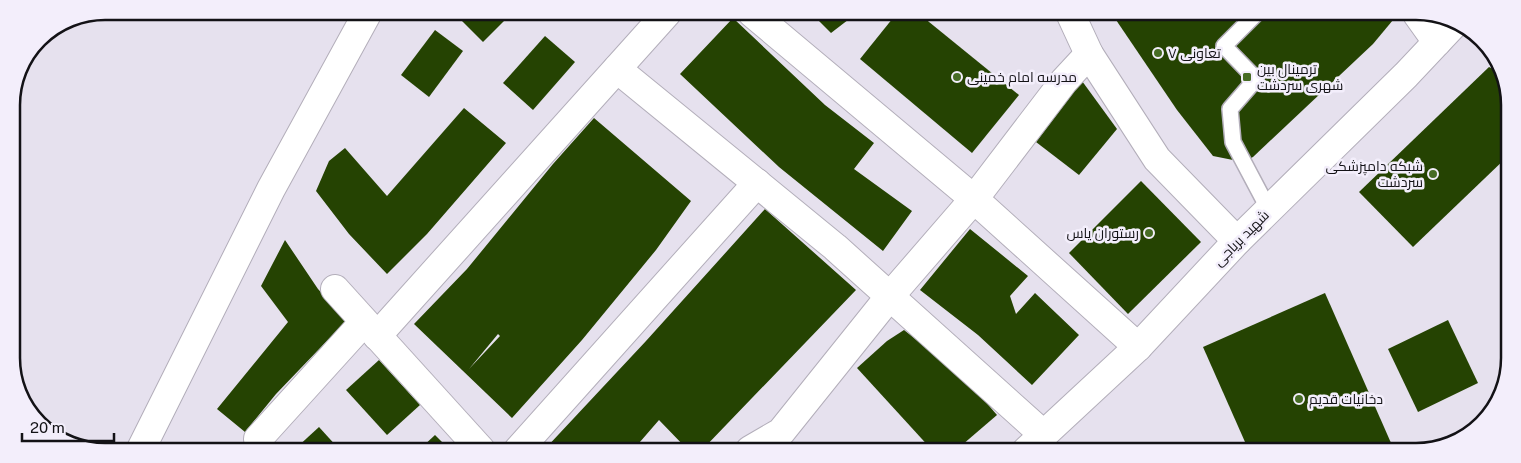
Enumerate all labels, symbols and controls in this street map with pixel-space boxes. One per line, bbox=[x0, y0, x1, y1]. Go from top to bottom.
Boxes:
place label: تعاونی ۷ bbox=[1168, 45, 1221, 61]
marker: تعاونی ۷ bbox=[1152, 47, 1164, 59]
place label: ترمینال بین شهری سردشت bbox=[1257, 61, 1343, 93]
place label: مدرسه امام خمینی bbox=[967, 69, 1077, 87]
marker: مدرسه امام خمینی bbox=[951, 71, 963, 83]
marker: ترمینال بین شهری سردشت bbox=[1241, 71, 1253, 83]
place label: شبکه دامپزشکی سردشت bbox=[1326, 158, 1423, 190]
marker: شبکه دامپزشکی سردشت bbox=[1427, 168, 1439, 180]
street label: شهید بریاجی bbox=[1210, 207, 1272, 269]
place label: رستوران یاس bbox=[1067, 225, 1139, 241]
marker: رستوران یاس bbox=[1143, 227, 1155, 239]
place label: دخانیات قدیم bbox=[1309, 391, 1383, 409]
marker: دخانیات قدیم bbox=[1293, 393, 1305, 405]
scale bar bbox=[22, 410, 115, 442]
text: 20 m bbox=[30, 419, 65, 436]

